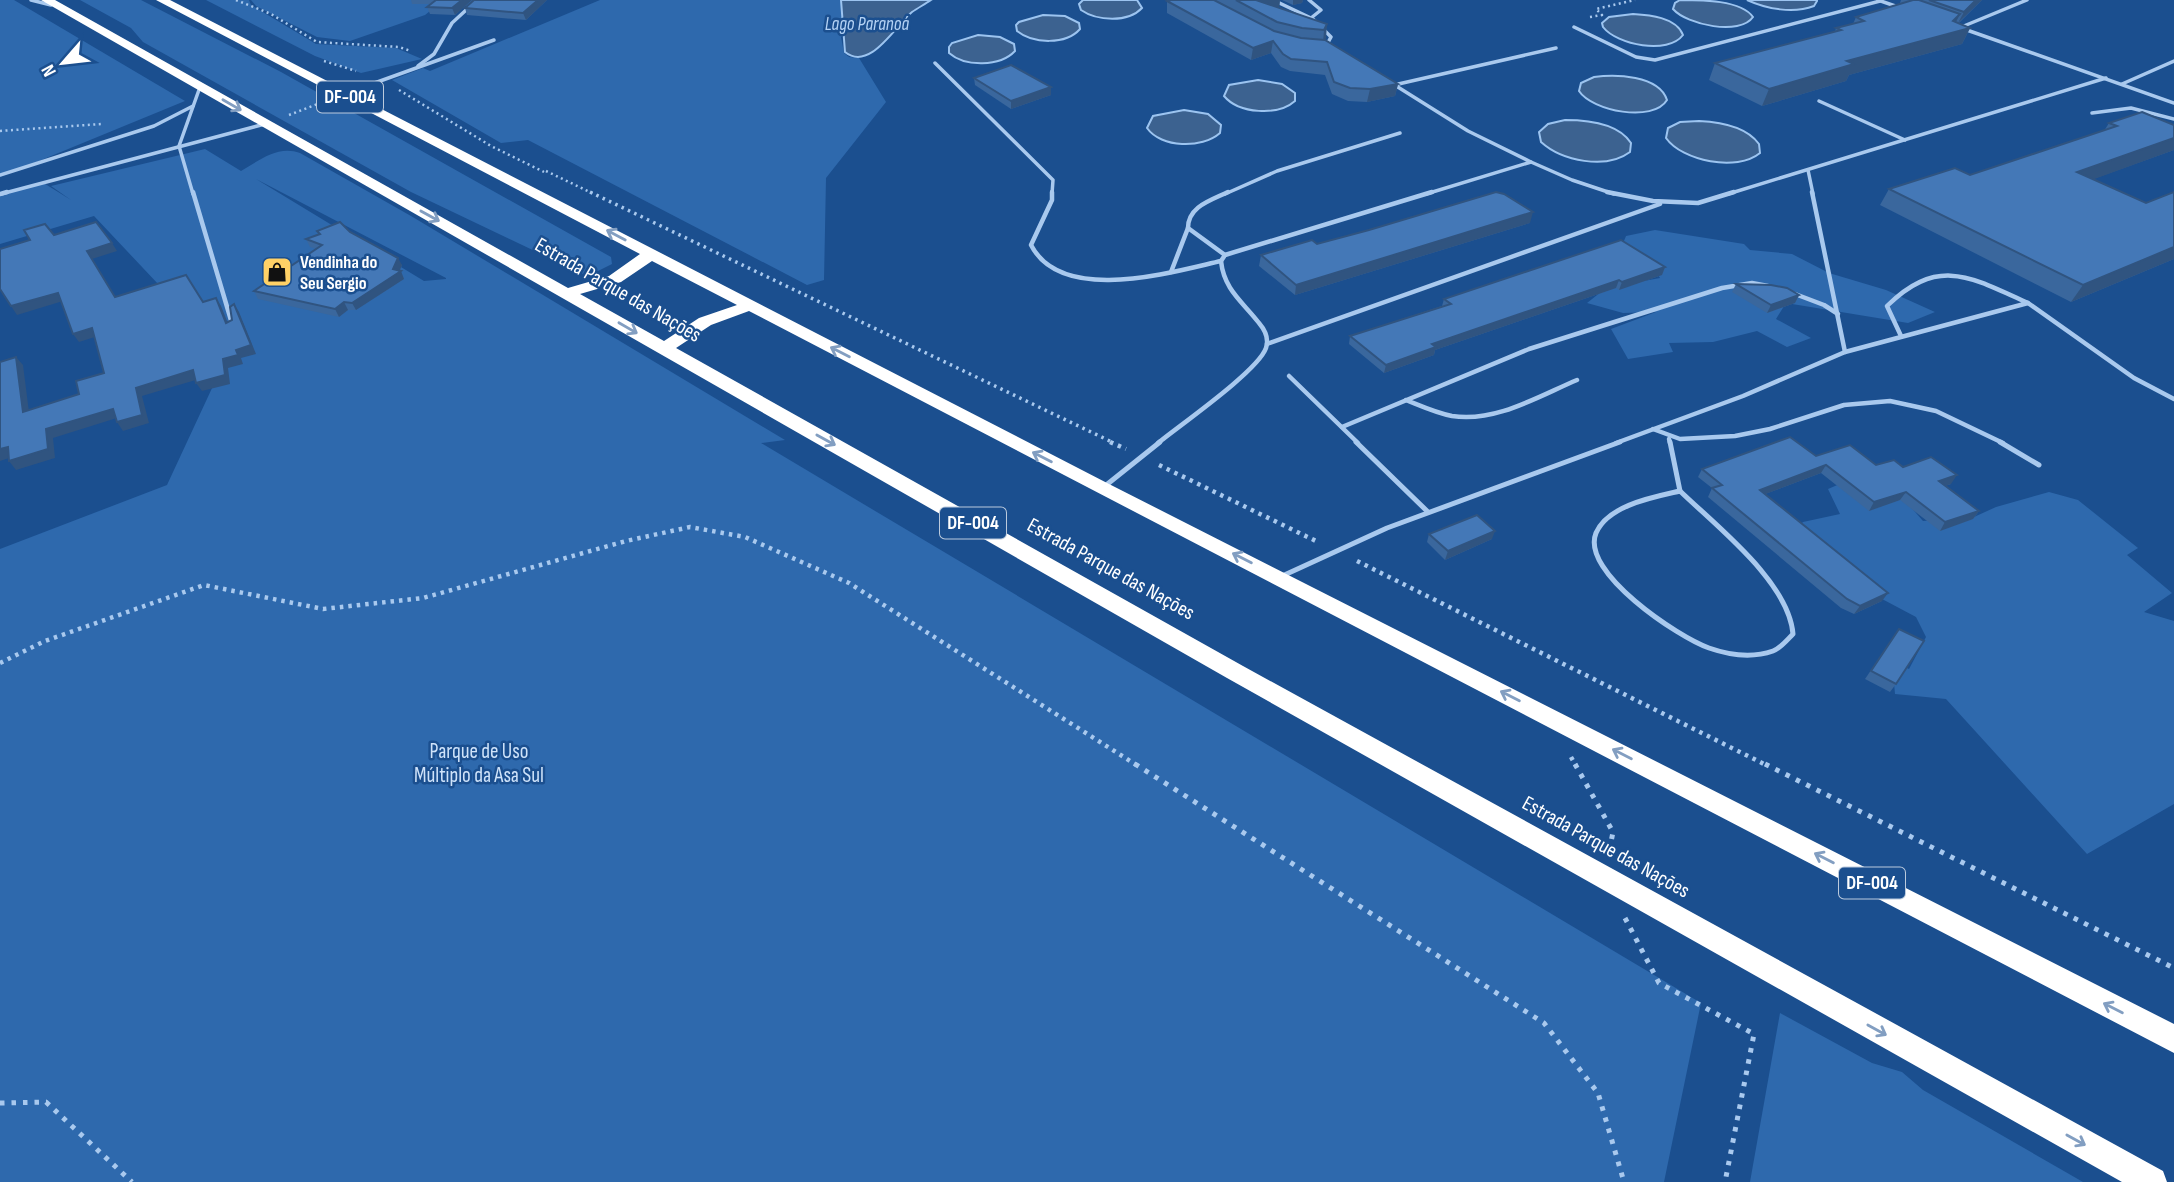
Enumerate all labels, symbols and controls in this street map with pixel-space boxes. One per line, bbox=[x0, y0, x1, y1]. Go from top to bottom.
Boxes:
water label: Lago Paranoá bbox=[825, 13, 910, 36]
north arrow bbox=[28, 28, 98, 98]
text: N bbox=[37, 60, 62, 80]
road number: DF-004 bbox=[317, 82, 383, 113]
one-way arrow bbox=[221, 99, 242, 112]
one-way arrow bbox=[420, 209, 440, 223]
one-way arrow bbox=[606, 228, 627, 242]
street label: Estrada Parque das Nações bbox=[530, 232, 706, 348]
place label: Vendinha do Seu Sergio bbox=[300, 252, 377, 294]
shop icon: Vendinha do Seu Sergio bbox=[260, 255, 294, 289]
one-way arrow bbox=[618, 321, 638, 335]
one-way arrow bbox=[830, 345, 851, 358]
one-way arrow bbox=[816, 433, 836, 447]
one-way arrow bbox=[1032, 449, 1053, 463]
road number: DF-004 bbox=[940, 508, 1006, 538]
street label: Estrada Parque das Nações bbox=[1023, 513, 1199, 625]
one-way arrow bbox=[1232, 550, 1253, 564]
one-way arrow bbox=[1500, 688, 1521, 702]
park label: Parque de Uso Múltiplo da Asa Sul bbox=[414, 739, 544, 788]
one-way arrow bbox=[1612, 746, 1633, 760]
street label: Estrada Parque das Nações bbox=[1518, 791, 1694, 903]
one-way arrow bbox=[1814, 851, 1835, 864]
road number: DF-004 bbox=[1839, 868, 1905, 898]
one-way arrow bbox=[2103, 1000, 2124, 1014]
one-way arrow bbox=[1866, 1023, 1886, 1037]
one-way arrow bbox=[2065, 1133, 2085, 1147]

